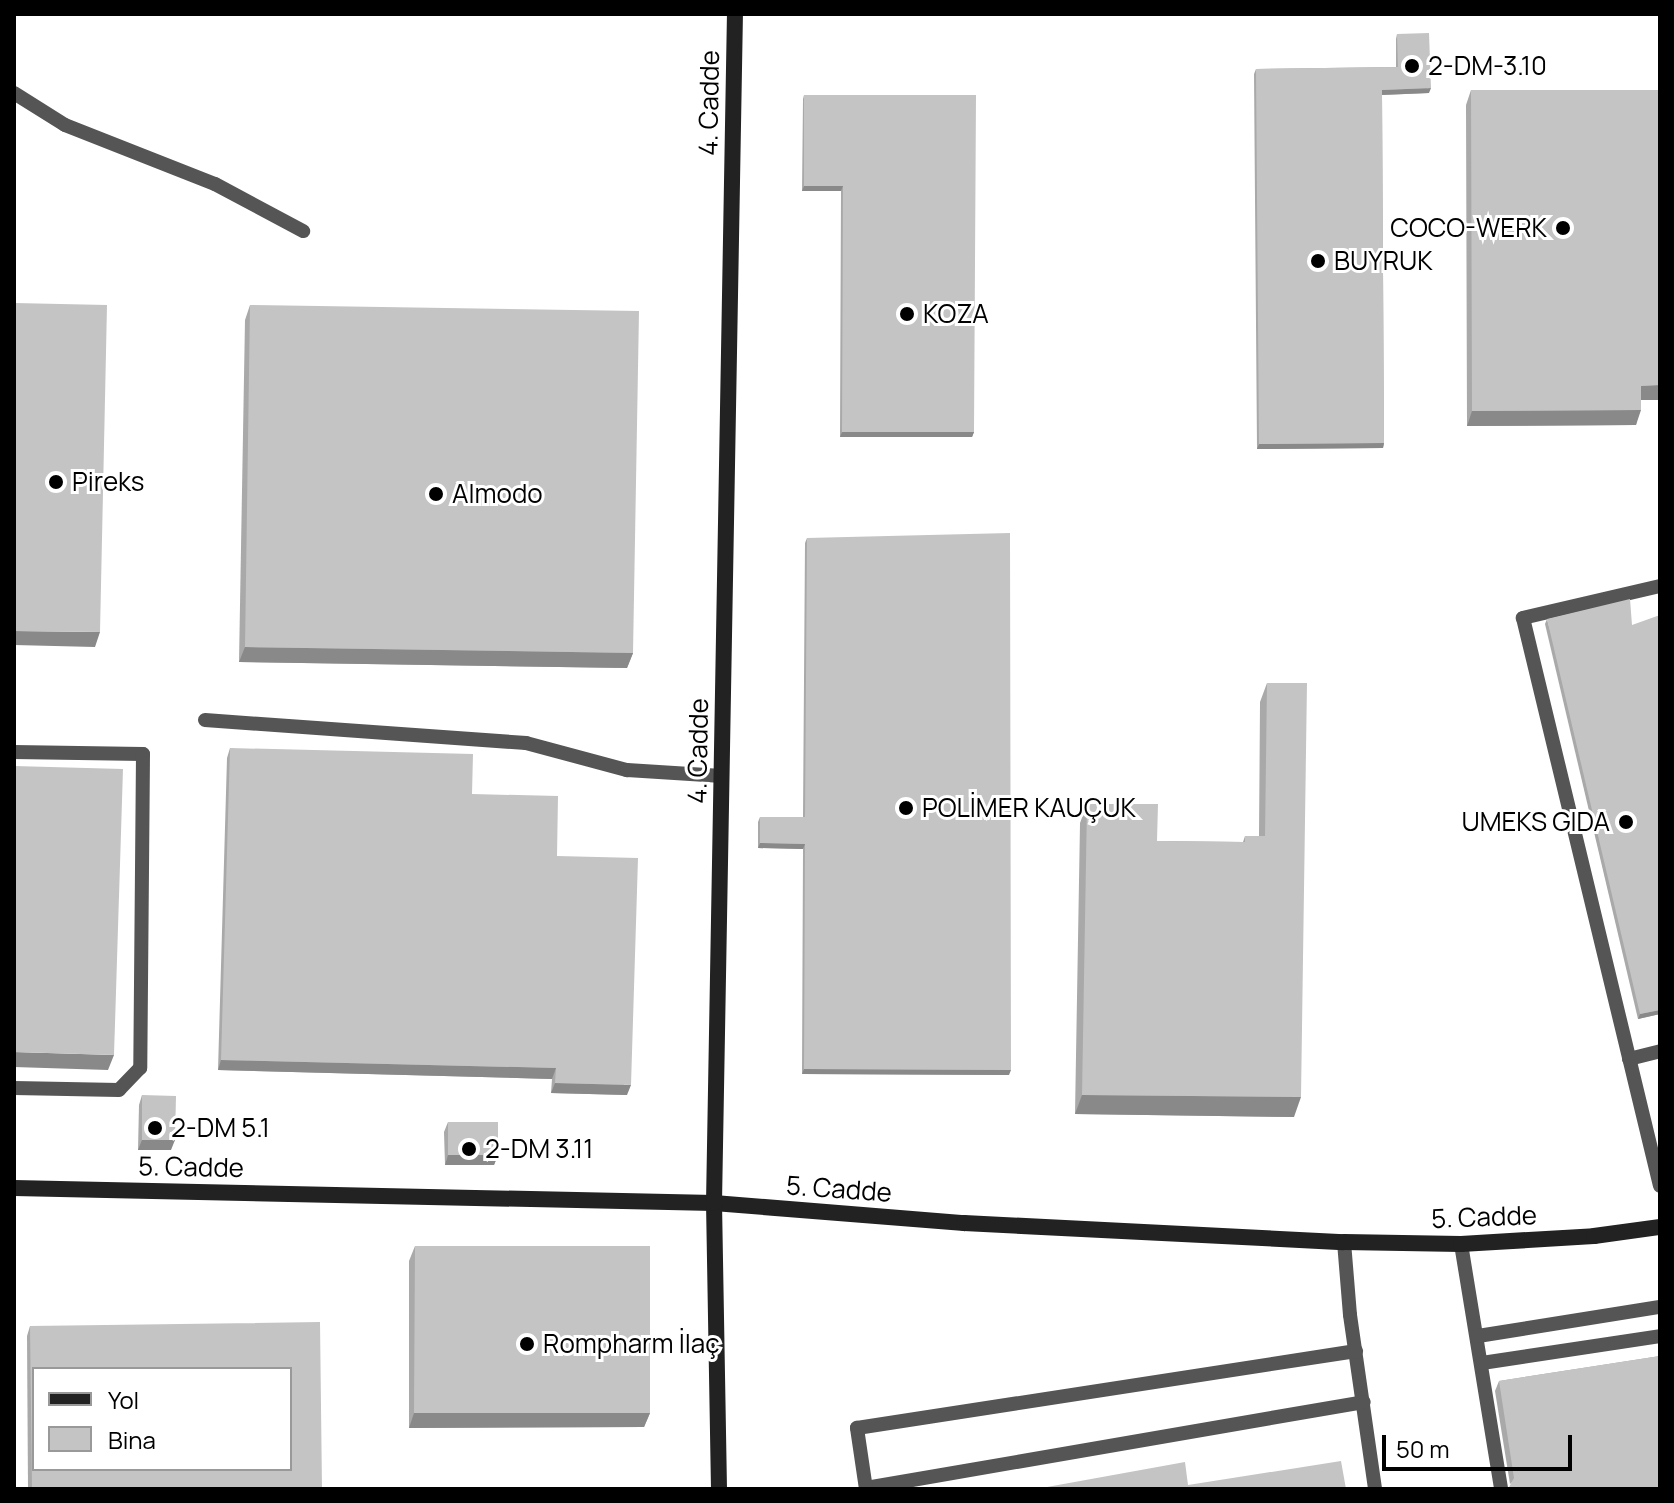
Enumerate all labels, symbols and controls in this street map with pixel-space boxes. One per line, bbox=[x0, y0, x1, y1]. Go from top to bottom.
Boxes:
street label: 4. Cadde bbox=[692, 50, 726, 156]
place label: 2-DM-3.10 bbox=[1428, 50, 1547, 82]
marker: 2-DM-3.10 bbox=[1403, 57, 1421, 75]
place label: COCO-WERK bbox=[1390, 212, 1547, 244]
marker: COCO-WERK bbox=[1554, 219, 1572, 237]
place label: BUYRUK bbox=[1334, 245, 1433, 277]
marker: BUYRUK bbox=[1309, 252, 1327, 270]
place label: KOZA bbox=[923, 298, 989, 330]
marker: KOZA bbox=[898, 305, 916, 323]
place label: Pireks bbox=[72, 466, 144, 498]
marker: Pireks bbox=[47, 473, 65, 491]
place label: Almodo bbox=[452, 478, 543, 510]
marker: Almodo bbox=[427, 485, 445, 503]
street label: 4. Cadde bbox=[681, 698, 715, 804]
place label: POLİMER KAUÇUK bbox=[922, 792, 1136, 824]
marker: POLİMER KAUÇUK bbox=[897, 799, 915, 817]
place label: UMEKS GIDA bbox=[1461, 806, 1610, 838]
marker: UMEKS GIDA bbox=[1617, 813, 1635, 831]
place label: 2-DM 5.1 bbox=[171, 1112, 270, 1144]
marker: 2-DM 5.1 bbox=[146, 1119, 164, 1137]
place label: 2-DM 3.11 bbox=[485, 1133, 593, 1165]
marker: 2-DM 3.11 bbox=[460, 1140, 478, 1158]
street label: 5. Cadde bbox=[138, 1150, 244, 1184]
street label: 5. Cadde bbox=[785, 1170, 893, 1208]
street label: 5. Cadde bbox=[1431, 1200, 1537, 1234]
place label: Rompharm İlaç bbox=[543, 1328, 720, 1360]
marker: Rompharm İlaç bbox=[518, 1335, 536, 1353]
legend bbox=[32, 1367, 292, 1471]
text: Yol bbox=[108, 1383, 139, 1416]
scale bar bbox=[1386, 1419, 1576, 1469]
text: Bina bbox=[108, 1423, 156, 1456]
text: 50 m bbox=[1396, 1432, 1450, 1465]

